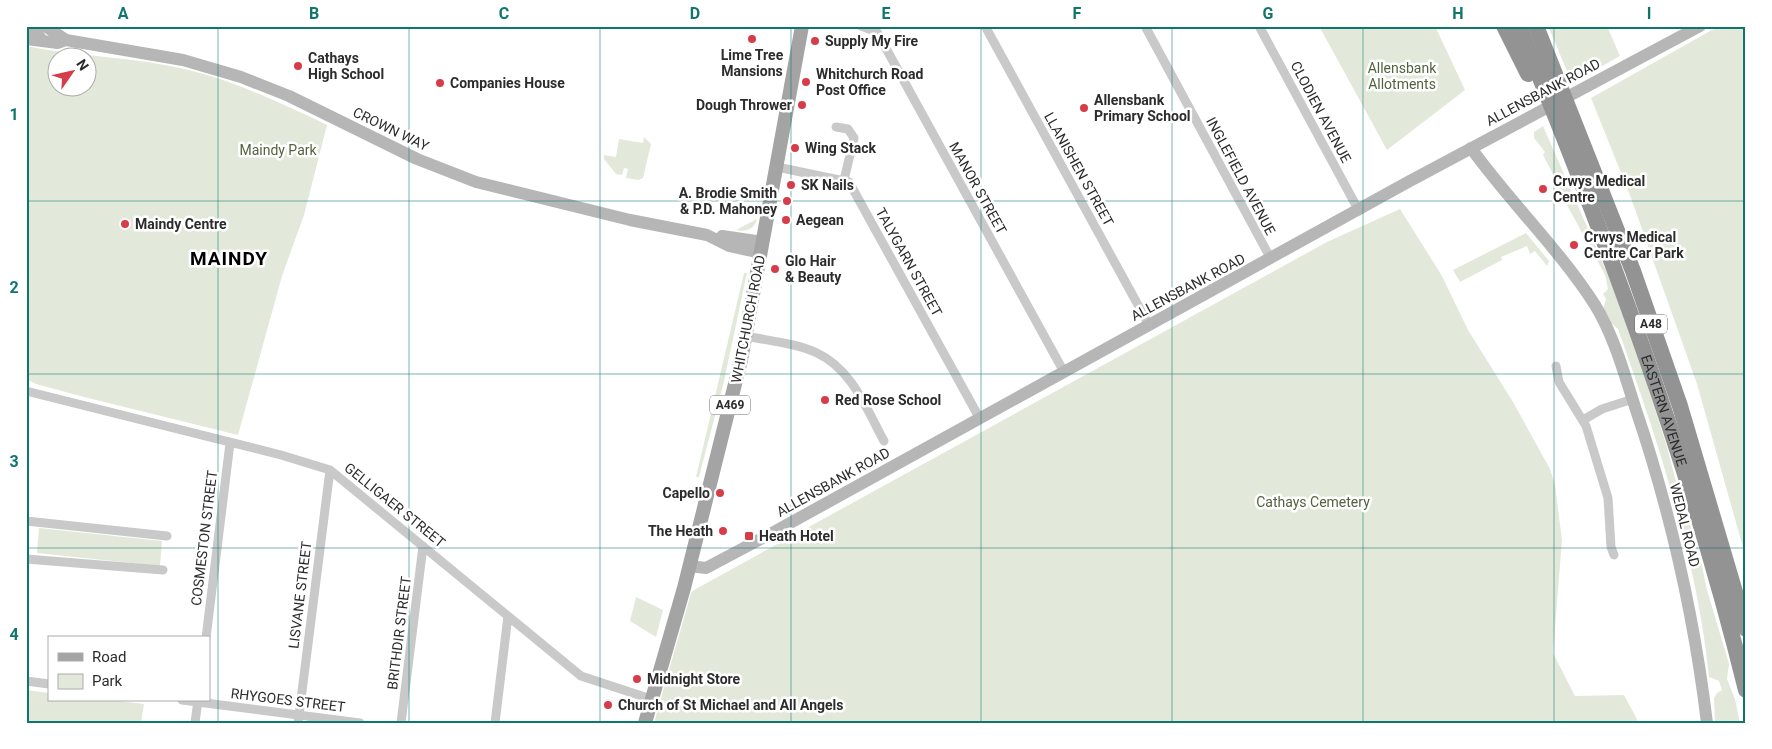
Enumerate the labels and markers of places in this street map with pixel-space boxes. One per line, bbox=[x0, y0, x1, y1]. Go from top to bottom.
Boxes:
marker: Lime Tree Mansions bbox=[746, 33, 758, 45]
place label: Supply My Fire bbox=[825, 33, 919, 49]
marker: Supply My Fire bbox=[809, 35, 821, 47]
place label: Lime Tree Mansions bbox=[721, 47, 784, 79]
place label: Cathays High School bbox=[308, 50, 384, 82]
marker: Cathays High School bbox=[292, 60, 304, 72]
place label: Whitchurch Road Post Office bbox=[816, 66, 923, 98]
place label: Companies House bbox=[450, 75, 565, 91]
marker: Whitchurch Road Post Office bbox=[800, 76, 812, 88]
marker: Companies House bbox=[434, 77, 446, 89]
place label: Allensbank Primary School bbox=[1094, 92, 1191, 124]
place label: Dough Thrower bbox=[696, 97, 792, 113]
marker: Dough Thrower bbox=[796, 99, 808, 111]
marker: Allensbank Primary School bbox=[1078, 102, 1090, 114]
place label: Wing Stack bbox=[805, 140, 876, 156]
marker: Wing Stack bbox=[789, 142, 801, 154]
place label: Crwys Medical Centre bbox=[1553, 173, 1645, 205]
place label: SK Nails bbox=[801, 177, 854, 193]
marker: SK Nails bbox=[785, 179, 797, 191]
marker: Crwys Medical Centre bbox=[1537, 183, 1549, 195]
place label: A. Brodie Smith & P.D. Mahoney bbox=[679, 185, 778, 217]
marker: A. Brodie Smith & P.D. Mahoney bbox=[781, 195, 793, 207]
place label: Aegean bbox=[796, 212, 844, 228]
marker: Aegean bbox=[780, 214, 792, 226]
place label: Maindy Centre bbox=[135, 216, 227, 232]
marker: Maindy Centre bbox=[119, 218, 131, 230]
place label: Crwys Medical Centre Car Park bbox=[1584, 229, 1684, 261]
marker: Crwys Medical Centre Car Park bbox=[1568, 239, 1580, 251]
place label: Glo Hair & Beauty bbox=[785, 253, 842, 285]
marker: Glo Hair & Beauty bbox=[769, 263, 781, 275]
place label: Red Rose School bbox=[835, 392, 941, 408]
marker: Red Rose School bbox=[819, 394, 831, 406]
place label: Capello bbox=[663, 485, 710, 501]
marker: Capello bbox=[714, 487, 726, 499]
place label: The Heath bbox=[648, 523, 713, 539]
marker: The Heath bbox=[717, 525, 729, 537]
place label: Heath Hotel bbox=[759, 528, 834, 544]
marker: Heath Hotel bbox=[743, 530, 755, 542]
place label: Midnight Store bbox=[647, 671, 741, 687]
marker: Midnight Store bbox=[631, 673, 643, 685]
place label: Church of St Michael and All Angels bbox=[618, 697, 844, 713]
marker: Church of St Michael and All Angels bbox=[602, 699, 614, 711]

